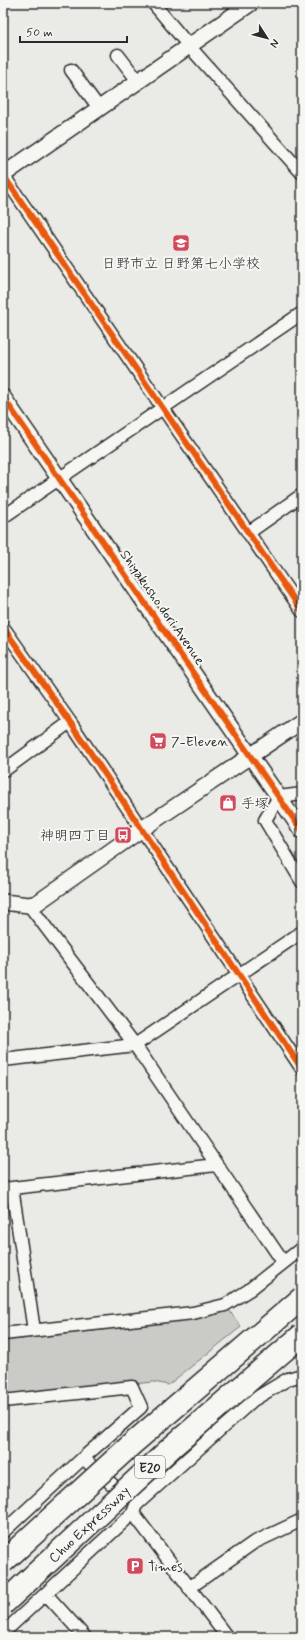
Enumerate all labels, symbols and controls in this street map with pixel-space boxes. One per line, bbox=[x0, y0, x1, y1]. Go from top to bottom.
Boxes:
scale bar bbox=[20, 18, 127, 44]
north arrow bbox=[247, 18, 287, 58]
text: 50 m bbox=[26, 25, 53, 41]
text: N bbox=[266, 36, 282, 50]
school or university icon: 日野市立 日野第七小学校 bbox=[171, 233, 191, 253]
place label: 日野市立 日野第七小学校 bbox=[102, 255, 260, 273]
street label: Shiyakusho dori Avenue bbox=[116, 546, 209, 669]
supermarket icon: 7-Eleven bbox=[148, 731, 168, 751]
place label: 7-Eleven bbox=[171, 733, 229, 751]
shop icon: 手塚 bbox=[218, 793, 238, 813]
place label: 手塚 bbox=[241, 795, 269, 813]
bus stop icon: 神明四丁目 bbox=[113, 825, 133, 845]
place label: 神明四丁目 bbox=[40, 827, 110, 845]
road number: E20 bbox=[135, 1456, 165, 1478]
street label: Chuo Expressway bbox=[45, 1482, 134, 1567]
parking icon: Times bbox=[125, 1556, 145, 1576]
place label: Times bbox=[148, 1558, 183, 1576]

